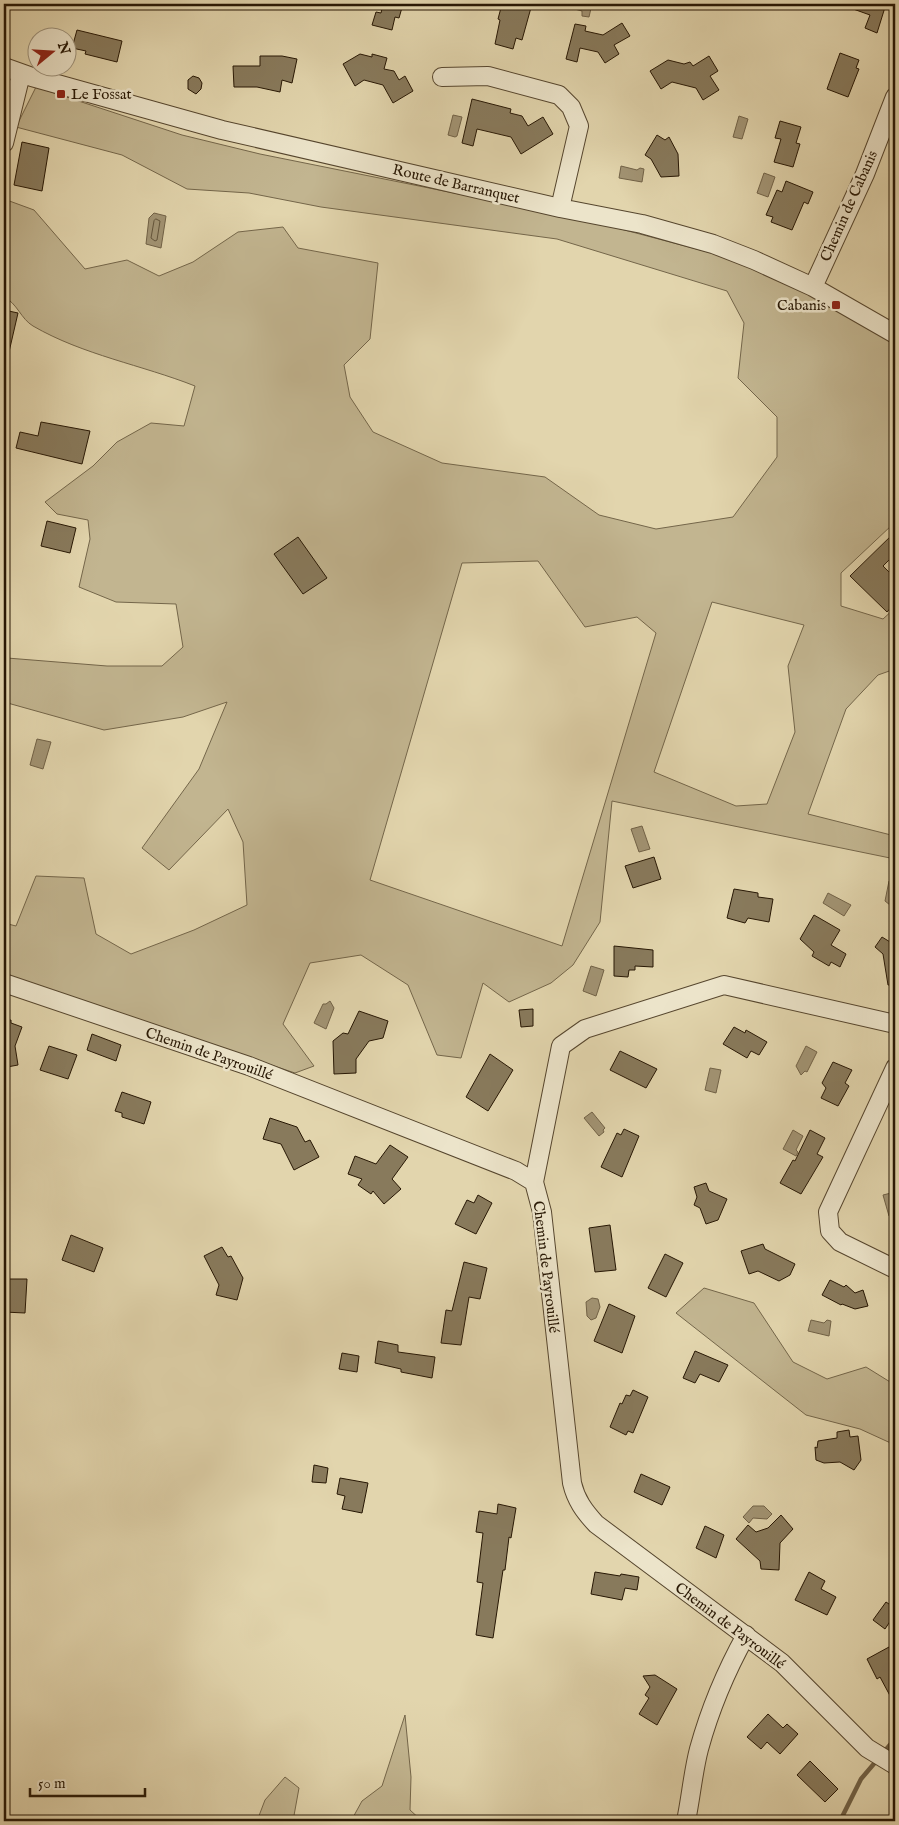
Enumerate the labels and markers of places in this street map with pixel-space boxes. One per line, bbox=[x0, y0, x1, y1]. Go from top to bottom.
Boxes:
place label: Le Fossat bbox=[71, 85, 132, 104]
marker: Le Fossat bbox=[55, 88, 67, 100]
place label: Cabanis bbox=[777, 296, 826, 315]
marker: Cabanis bbox=[830, 299, 842, 311]

